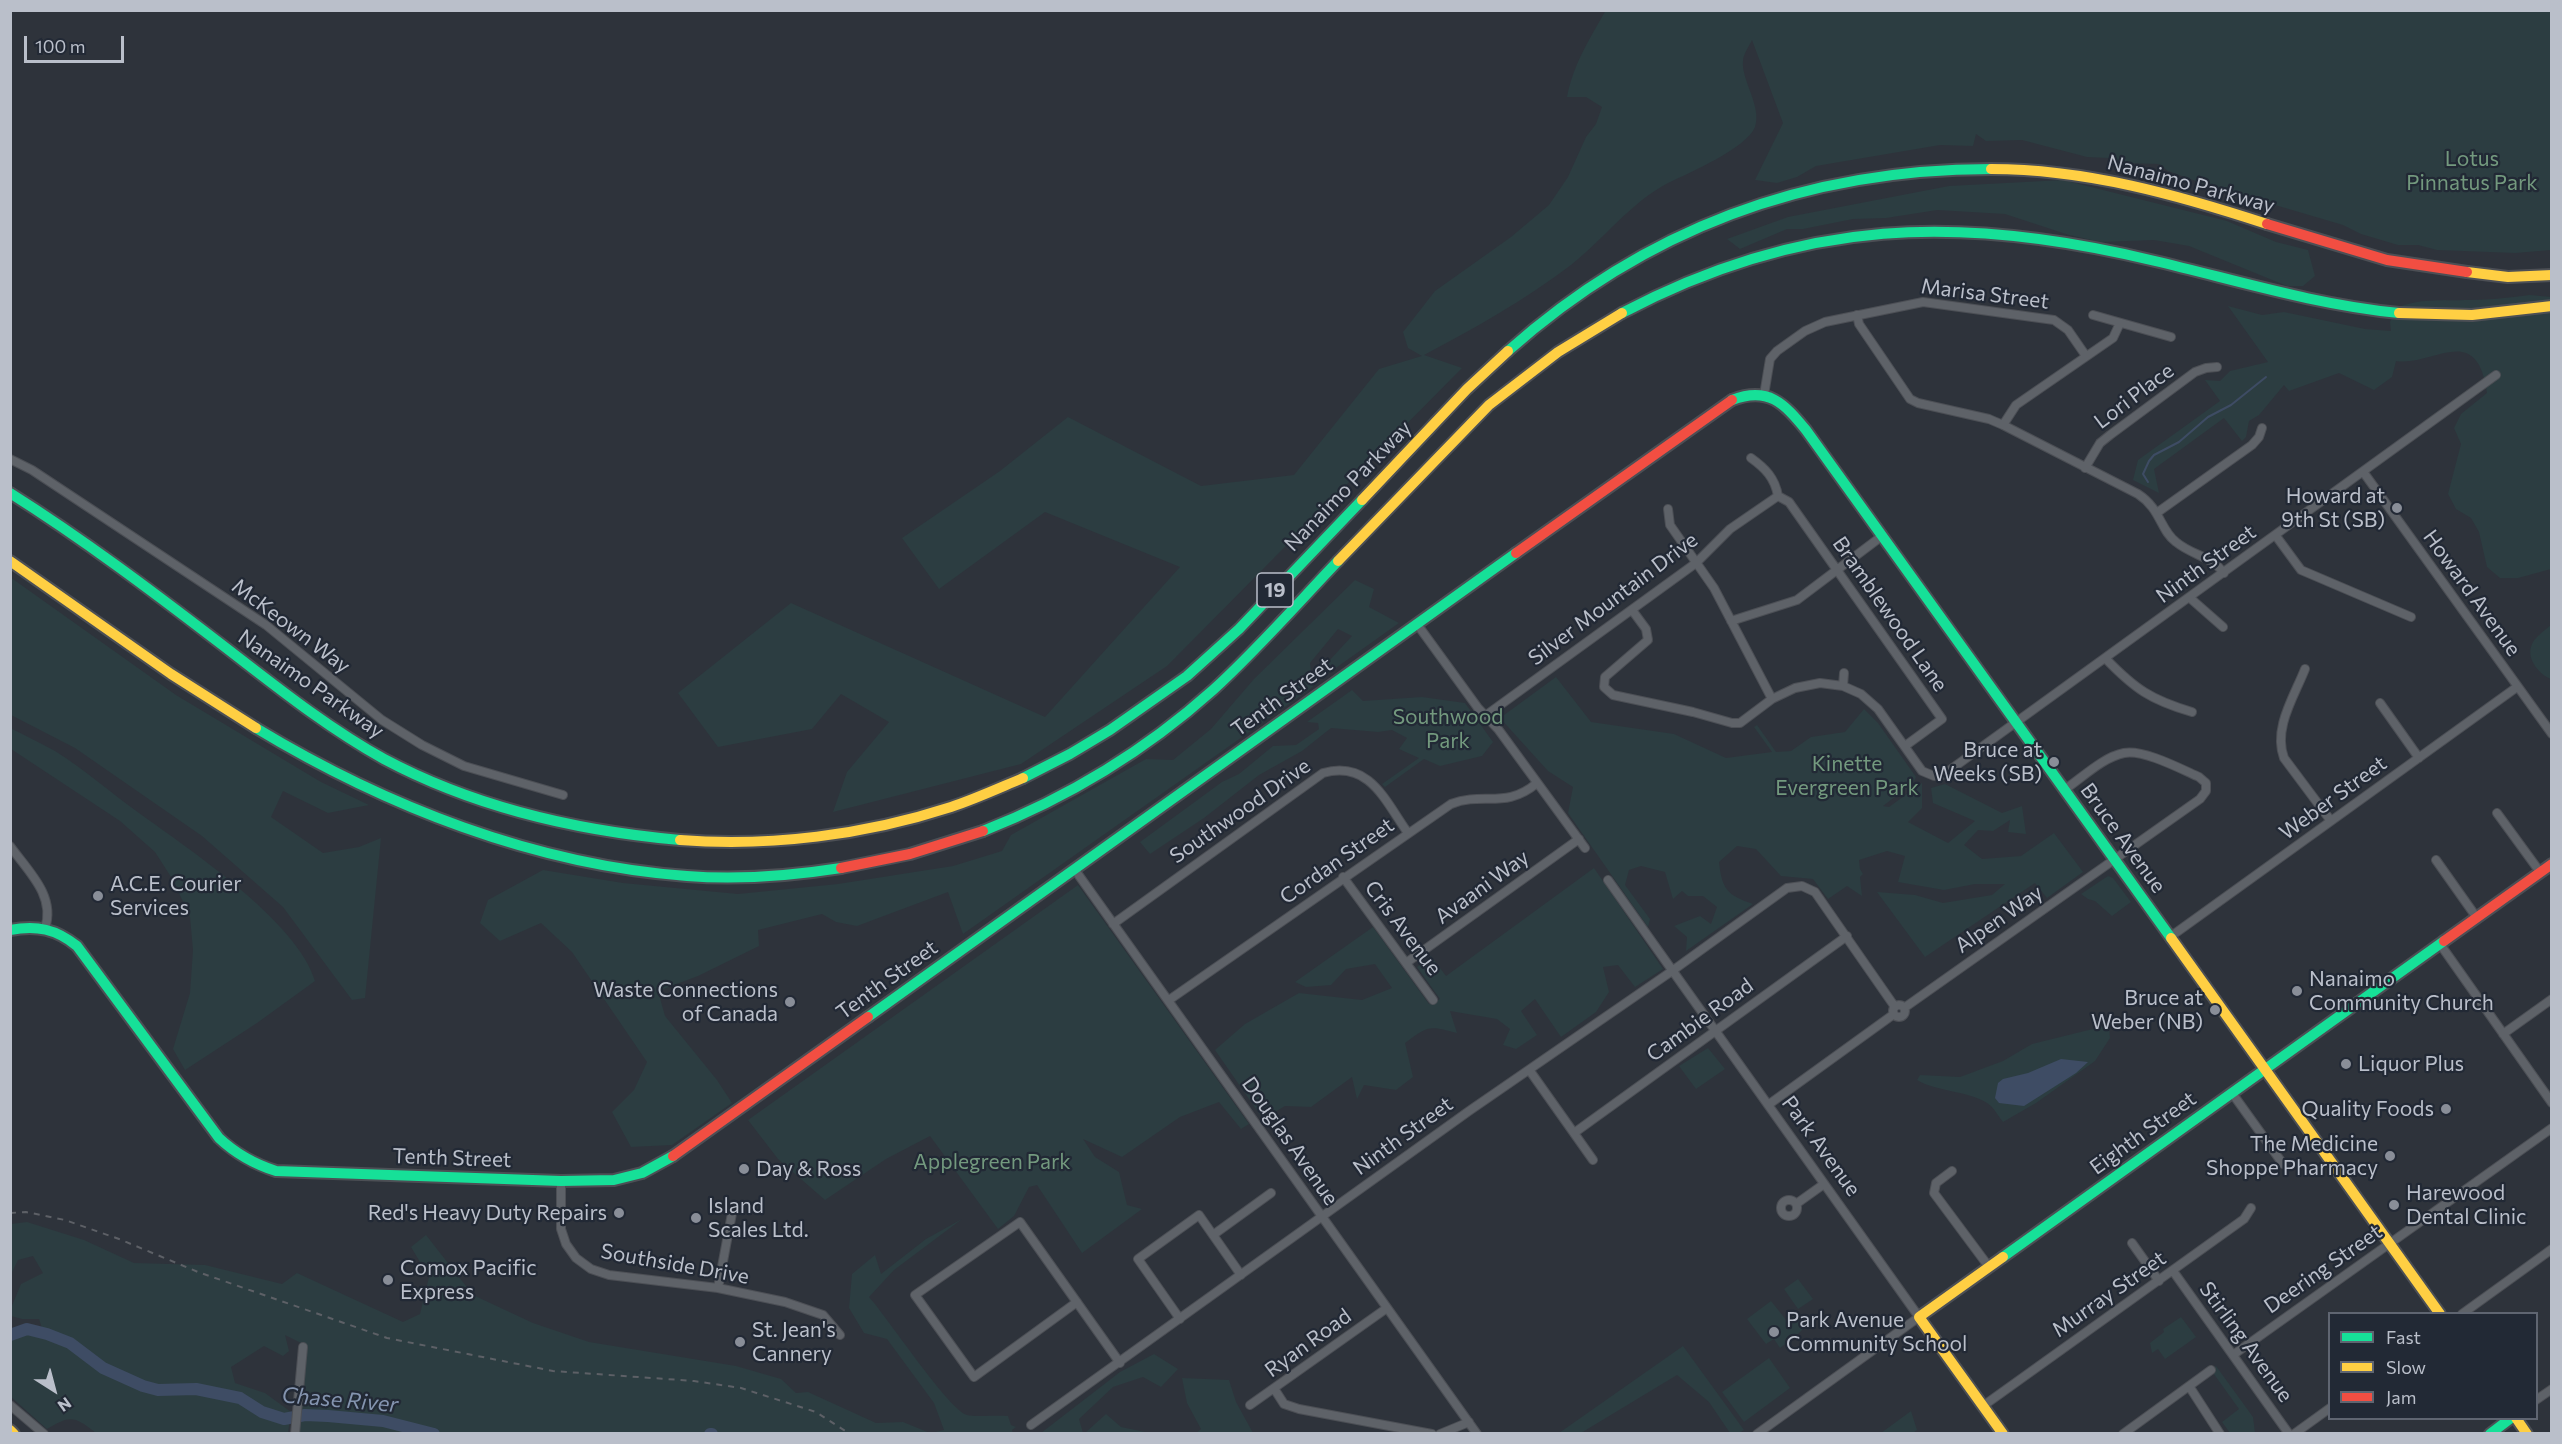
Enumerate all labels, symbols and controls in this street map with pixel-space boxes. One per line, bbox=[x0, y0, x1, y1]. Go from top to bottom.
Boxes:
scale bar bbox=[27, 24, 128, 62]
text: 100 m bbox=[35, 35, 85, 57]
park label: Lotus Pinnatus Park bbox=[2406, 146, 2538, 196]
street label: Nanaimo Parkway bbox=[2105, 150, 2277, 218]
street label: Marisa Street bbox=[1920, 274, 2050, 314]
street label: Lori Place bbox=[2089, 358, 2179, 434]
street label: Nanaimo Parkway bbox=[1279, 415, 1417, 557]
place label: Howard at 9th St (SB) bbox=[2281, 483, 2385, 533]
marker: Howard at 9th St (SB) bbox=[2390, 501, 2404, 515]
street label: Ninth Street bbox=[2151, 519, 2261, 609]
street label: Howard Avenue bbox=[2418, 525, 2526, 661]
street label: Silver Mountain Drive bbox=[1524, 527, 1702, 671]
street label: Bramblewood Lane bbox=[1827, 532, 1953, 696]
street label: McKeown Way bbox=[227, 573, 355, 679]
road number: 19 bbox=[1257, 573, 1293, 607]
street label: Nanaimo Parkway bbox=[233, 624, 389, 744]
street label: Tenth Street bbox=[1226, 652, 1338, 742]
park label: Southwood Park bbox=[1393, 704, 1503, 754]
place label: Bruce at Weeks (SB) bbox=[1933, 737, 2042, 787]
park label: Kinette Evergreen Park bbox=[1775, 751, 1919, 801]
street label: Weber Street bbox=[2275, 751, 2391, 845]
street label: Southwood Drive bbox=[1165, 753, 1315, 869]
marker: Bruce at Weeks (SB) bbox=[2047, 755, 2061, 769]
street label: Bruce Avenue bbox=[2075, 778, 2171, 898]
street label: Cordan Street bbox=[1275, 812, 1399, 910]
street label: Avaani Way bbox=[1430, 845, 1534, 929]
place label: A.C.E. Courier Services bbox=[110, 871, 242, 921]
street label: Cris Avenue bbox=[1359, 876, 1447, 980]
street label: Alpen Way bbox=[1950, 880, 2048, 958]
marker: A.C.E. Courier Services bbox=[91, 889, 105, 903]
street label: Tenth Street bbox=[831, 935, 943, 1025]
place label: Nanaimo Community Church bbox=[2309, 966, 2494, 1016]
street label: Cambie Road bbox=[1642, 973, 1758, 1067]
place label: Waste Connections of Canada bbox=[593, 977, 778, 1027]
marker: Nanaimo Community Church bbox=[2290, 984, 2304, 998]
place label: Bruce at Weber (NB) bbox=[2091, 985, 2203, 1035]
marker: Waste Connections of Canada bbox=[783, 995, 797, 1009]
marker: Bruce at Weber (NB) bbox=[2208, 1003, 2222, 1017]
place label: Liquor Plus bbox=[2358, 1051, 2464, 1077]
marker: Liquor Plus bbox=[2339, 1057, 2353, 1071]
street label: Douglas Avenue bbox=[1236, 1072, 1344, 1210]
street label: Eighth Street bbox=[2085, 1086, 2201, 1180]
street label: Ninth Street bbox=[1348, 1091, 1458, 1181]
street label: Park Avenue bbox=[1776, 1091, 1866, 1201]
place label: Quality Foods bbox=[2302, 1096, 2434, 1122]
marker: Quality Foods bbox=[2439, 1102, 2453, 1116]
place label: The Medicine Shoppe Pharmacy bbox=[2206, 1131, 2378, 1181]
street label: Tenth Street bbox=[392, 1143, 512, 1173]
park label: Applegreen Park bbox=[913, 1149, 1071, 1175]
marker: The Medicine Shoppe Pharmacy bbox=[2383, 1149, 2397, 1163]
place label: Day & Ross bbox=[756, 1156, 861, 1182]
marker: Day & Ross bbox=[737, 1162, 751, 1176]
place label: Harewood Dental Clinic bbox=[2406, 1180, 2526, 1230]
place label: Island Scales Ltd. bbox=[708, 1193, 809, 1243]
marker: Harewood Dental Clinic bbox=[2387, 1198, 2401, 1212]
place label: Red's Heavy Duty Repairs bbox=[368, 1200, 607, 1226]
marker: Red's Heavy Duty Repairs bbox=[612, 1206, 626, 1220]
marker: Island Scales Ltd. bbox=[689, 1211, 703, 1225]
street label: Deering Street bbox=[2259, 1219, 2387, 1319]
street label: Southside Drive bbox=[599, 1239, 751, 1289]
street label: Murray Street bbox=[2047, 1245, 2171, 1343]
place label: Comox Pacific Express bbox=[400, 1255, 537, 1305]
marker: Comox Pacific Express bbox=[381, 1273, 395, 1287]
street label: Stirling Avenue bbox=[2194, 1277, 2298, 1407]
street label: Ryan Road bbox=[1260, 1303, 1356, 1383]
place label: Park Avenue Community School bbox=[1786, 1307, 1967, 1357]
legend bbox=[2328, 1312, 2538, 1420]
place label: St. Jean's Cannery bbox=[752, 1317, 836, 1367]
marker: Park Avenue Community School bbox=[1767, 1325, 1781, 1339]
text: Fast bbox=[2386, 1326, 2421, 1348]
marker: St. Jean's Cannery bbox=[733, 1335, 747, 1349]
text: Slow bbox=[2386, 1356, 2426, 1378]
north arrow bbox=[24, 1360, 84, 1420]
water label: Chase River bbox=[281, 1382, 399, 1418]
text: Jam bbox=[2386, 1386, 2416, 1408]
text: N bbox=[54, 1394, 75, 1416]

